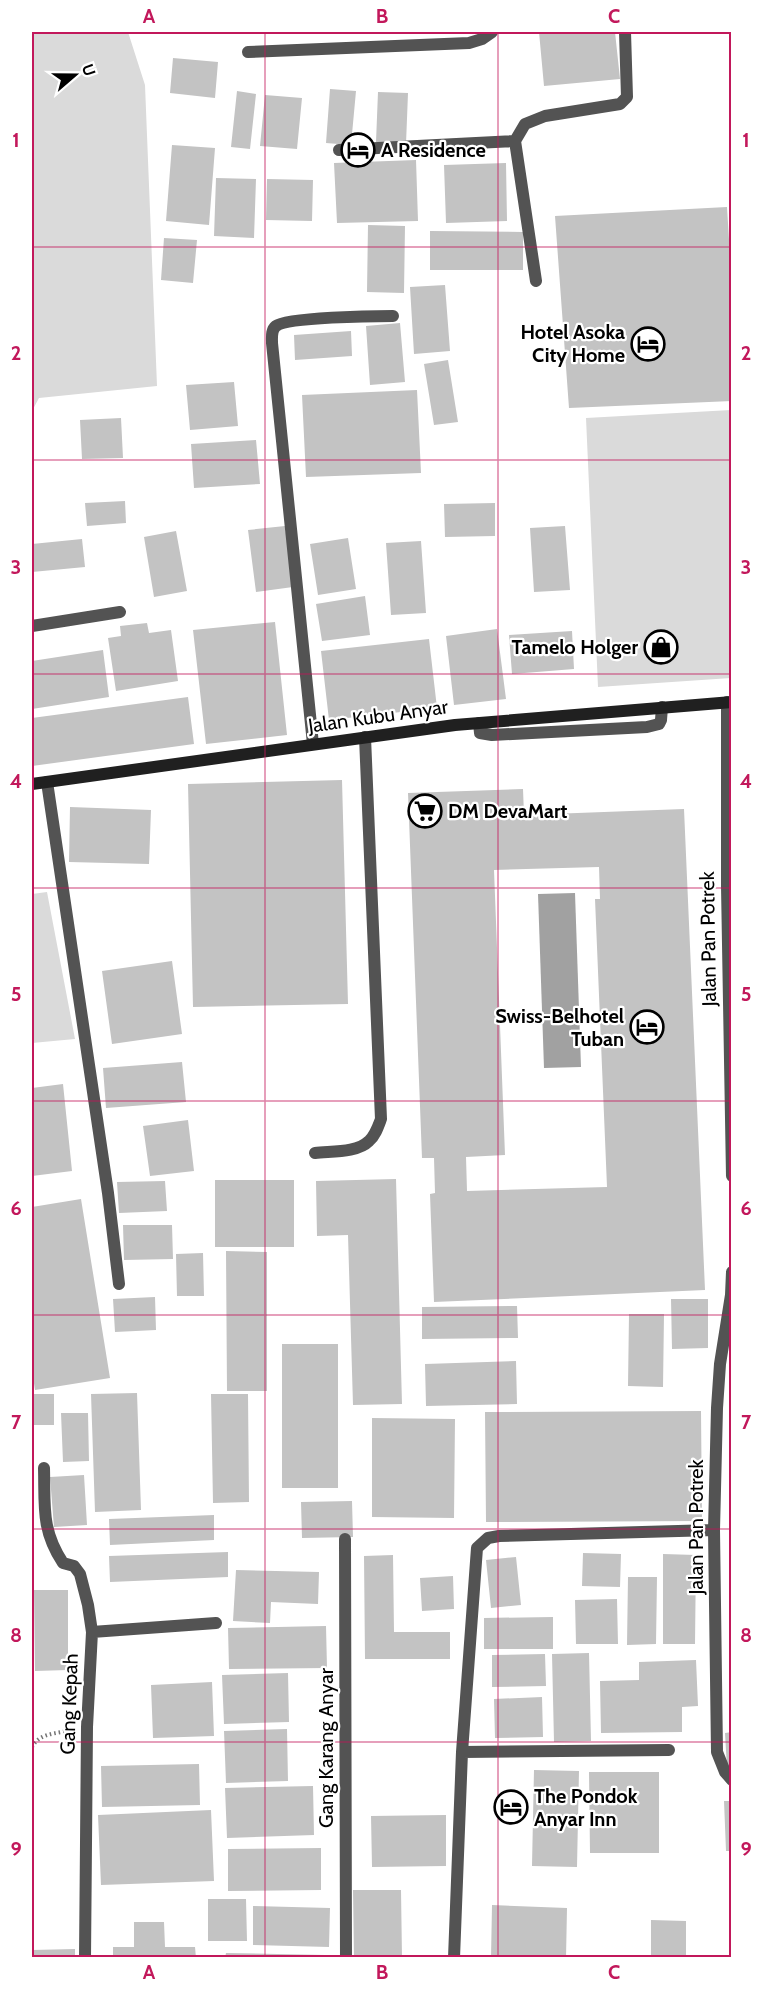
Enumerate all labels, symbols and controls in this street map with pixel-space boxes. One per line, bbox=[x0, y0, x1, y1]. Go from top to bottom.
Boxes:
text: A bbox=[143, 4, 156, 28]
text: B bbox=[376, 4, 388, 28]
text: C bbox=[608, 4, 620, 28]
north arrow bbox=[45, 45, 105, 105]
text: U bbox=[78, 61, 100, 79]
text: 1 bbox=[12, 128, 20, 152]
text: 1 bbox=[742, 128, 750, 152]
hotel icon: A Residence bbox=[340, 132, 376, 168]
place label: A Residence bbox=[381, 138, 486, 162]
place label: Hotel Asoka City Home bbox=[521, 320, 625, 367]
hotel icon: Hotel Asoka City Home bbox=[630, 326, 666, 362]
text: 2 bbox=[11, 341, 21, 365]
text: 2 bbox=[741, 341, 751, 365]
text: 3 bbox=[11, 555, 21, 579]
text: 3 bbox=[741, 555, 751, 579]
shop icon: Tamelo Holger bbox=[643, 629, 679, 665]
place label: Tamelo Holger bbox=[512, 635, 638, 659]
street label: Jalan Kubu Anyar bbox=[306, 694, 450, 738]
text: 4 bbox=[10, 769, 22, 793]
text: 4 bbox=[740, 769, 752, 793]
supermarket icon: DM DevaMart bbox=[407, 793, 443, 829]
place label: DM DevaMart bbox=[448, 799, 568, 823]
street label: Jalan Pan Potrek bbox=[695, 871, 721, 1008]
text: 5 bbox=[11, 982, 21, 1006]
text: 5 bbox=[741, 982, 751, 1006]
place label: Swiss-Belhotel Tuban bbox=[495, 1004, 624, 1051]
hotel icon: Swiss-Belhotel Tuban bbox=[629, 1009, 665, 1045]
text: 6 bbox=[10, 1196, 22, 1220]
text: 6 bbox=[740, 1196, 752, 1220]
text: 7 bbox=[11, 1410, 22, 1434]
text: 7 bbox=[741, 1410, 752, 1434]
street label: Jalan Pan Potrek bbox=[684, 1459, 708, 1595]
text: 8 bbox=[10, 1623, 22, 1647]
text: 8 bbox=[740, 1623, 752, 1647]
street label: Gang Kepah bbox=[55, 1653, 83, 1755]
street label: Gang Karang Anyar bbox=[314, 1667, 338, 1828]
place label: The Pondok Anyar Inn bbox=[534, 1784, 638, 1831]
hotel icon: The Pondok Anyar Inn bbox=[493, 1789, 529, 1825]
text: 9 bbox=[10, 1837, 22, 1861]
text: 9 bbox=[740, 1837, 752, 1861]
text: A bbox=[143, 1960, 156, 1984]
text: B bbox=[376, 1960, 388, 1984]
text: C bbox=[608, 1960, 620, 1984]

